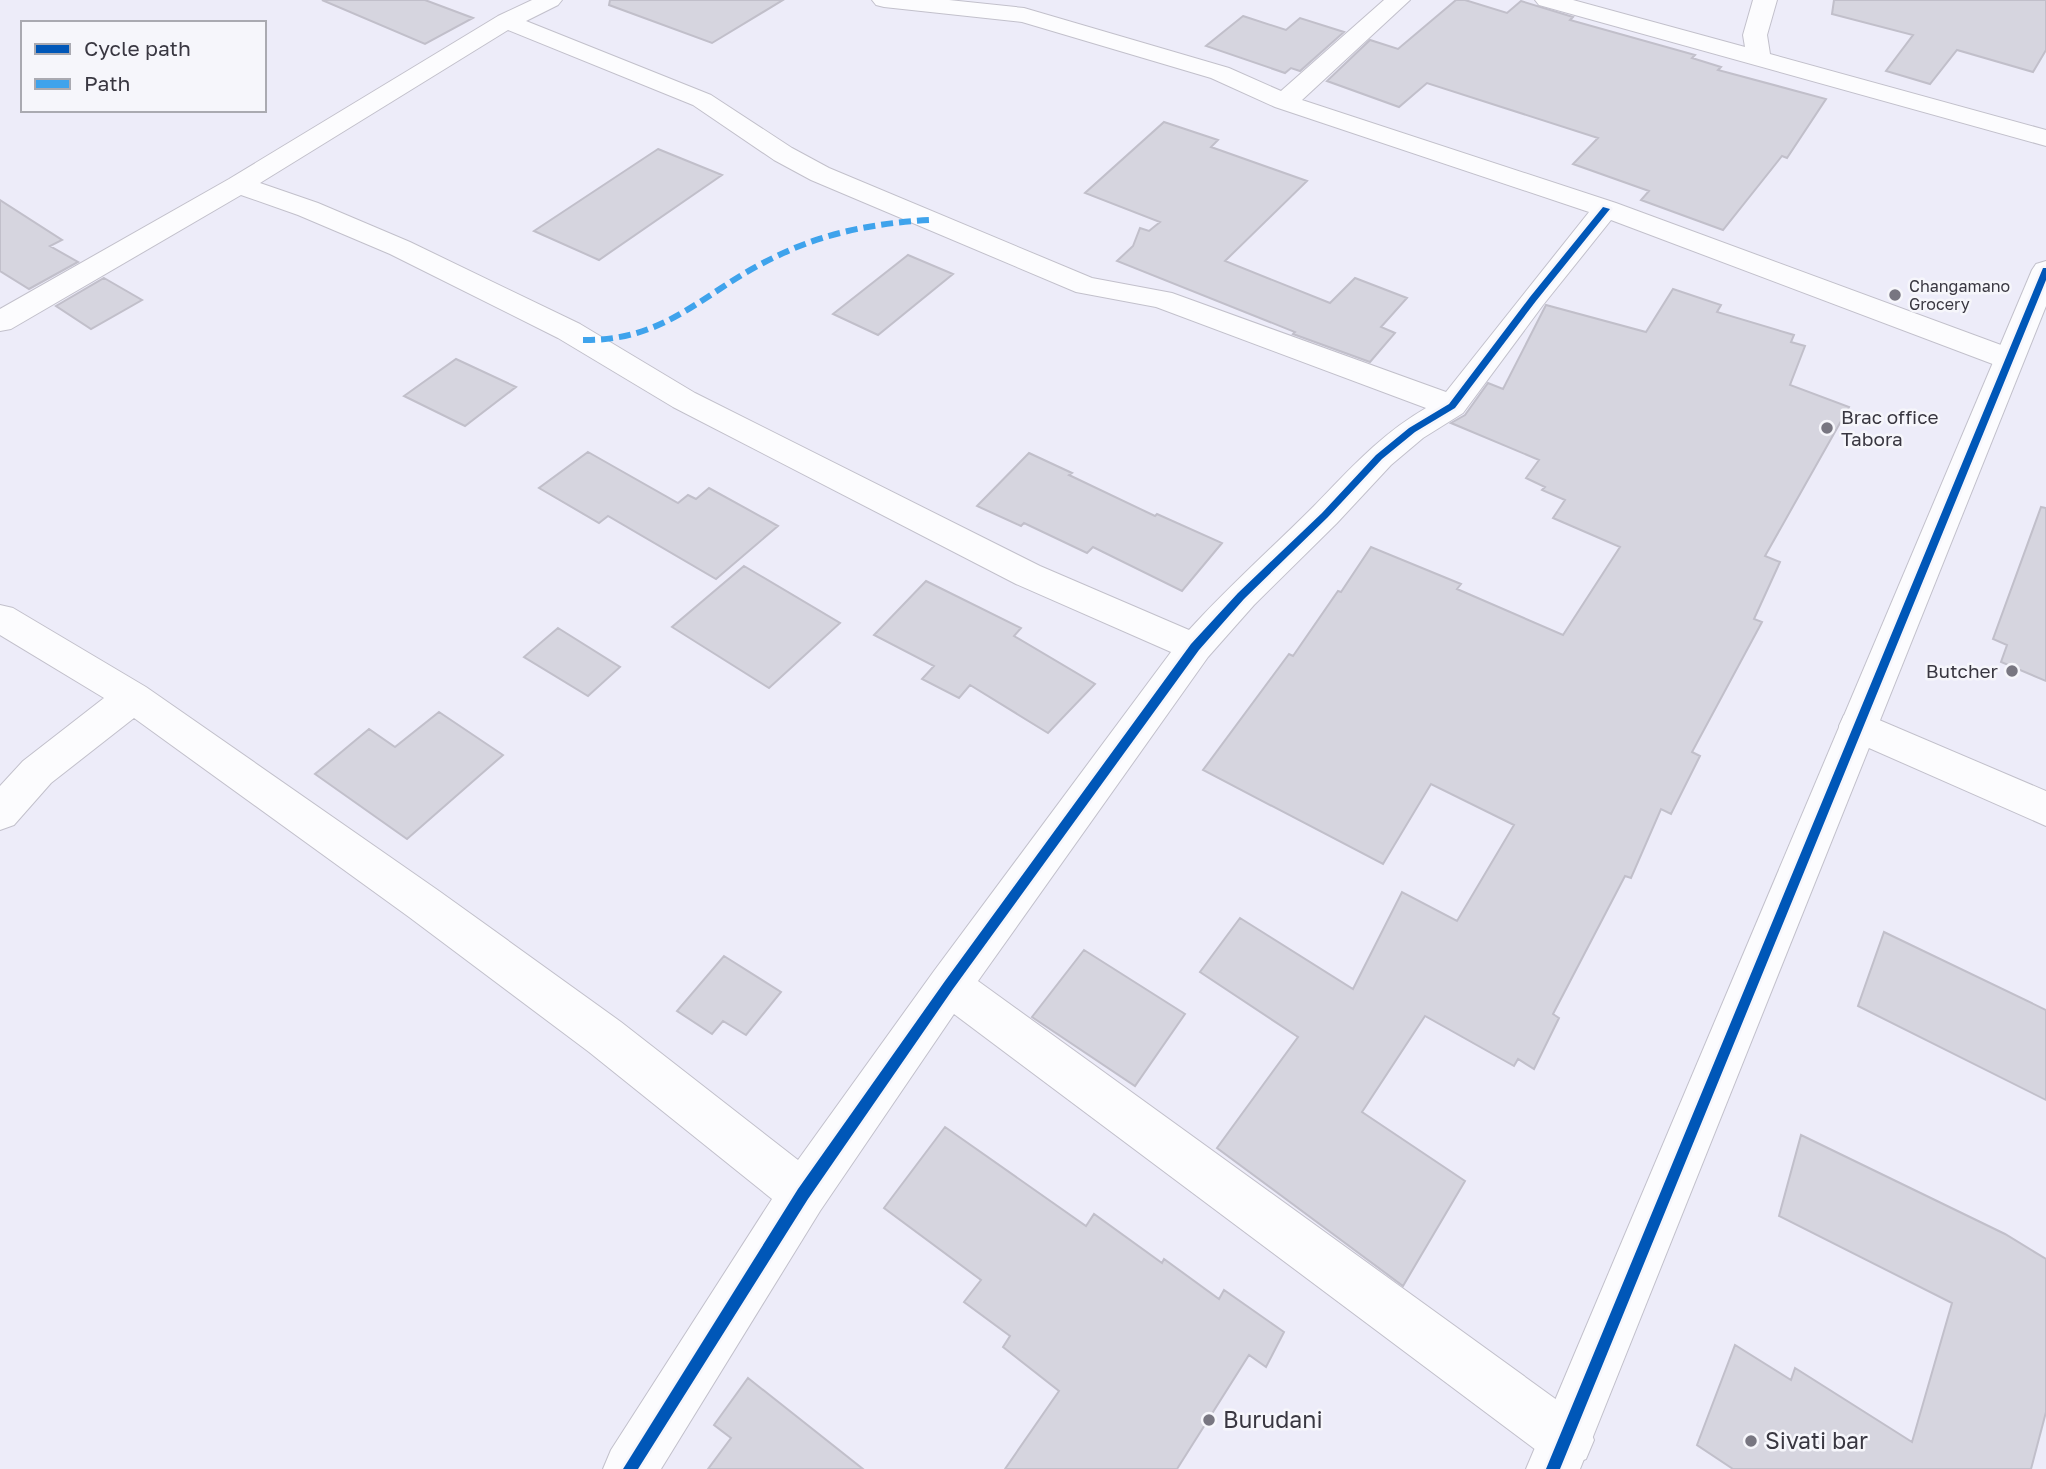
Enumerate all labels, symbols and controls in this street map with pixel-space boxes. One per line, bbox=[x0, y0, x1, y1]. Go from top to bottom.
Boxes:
legend bbox=[21, 21, 266, 112]
text: Cycle path bbox=[84, 35, 191, 61]
text: Path bbox=[84, 70, 131, 96]
place label: Changamano Grocery bbox=[1909, 276, 2010, 314]
marker: Changamano Grocery bbox=[1887, 287, 1903, 303]
place label: Brac office Tabora bbox=[1841, 405, 1939, 450]
marker: Brac office Tabora bbox=[1819, 420, 1835, 436]
place label: Butcher bbox=[1926, 659, 1999, 682]
marker: Butcher bbox=[2004, 663, 2020, 679]
place label: Burudani bbox=[1223, 1405, 1323, 1433]
marker: Burudani bbox=[1201, 1412, 1217, 1428]
place label: Sivati bar bbox=[1765, 1426, 1868, 1454]
marker: Sivati bar bbox=[1743, 1433, 1759, 1449]

